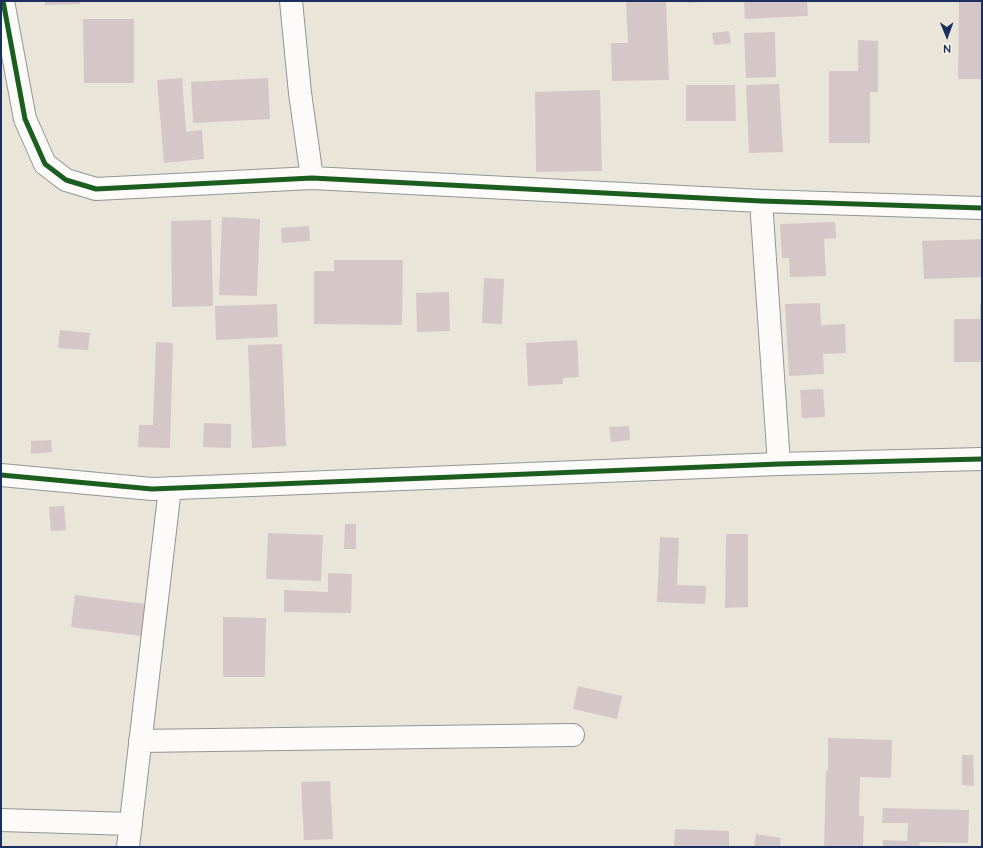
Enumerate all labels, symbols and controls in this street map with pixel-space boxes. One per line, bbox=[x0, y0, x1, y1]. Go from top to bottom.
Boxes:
north arrow bbox=[927, 16, 967, 56]
text: N bbox=[944, 41, 951, 56]

